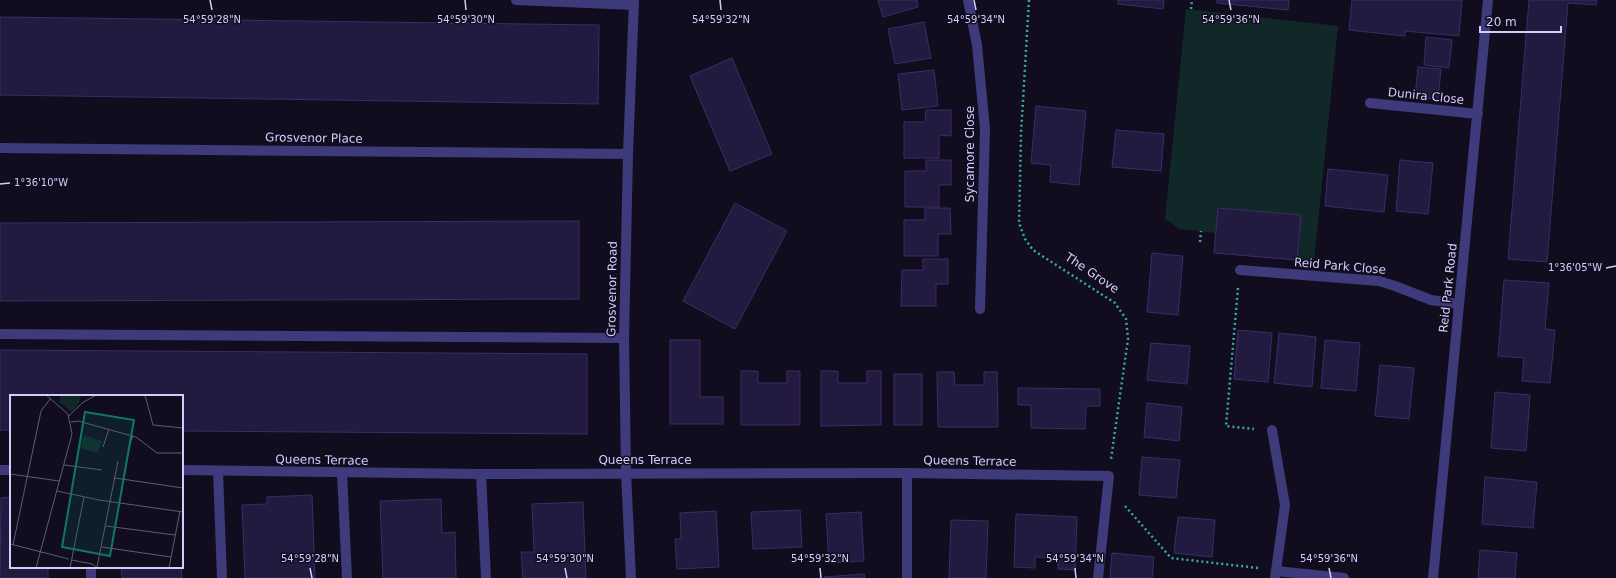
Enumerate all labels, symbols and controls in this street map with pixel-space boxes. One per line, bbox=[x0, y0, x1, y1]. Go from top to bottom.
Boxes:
scale bar bbox=[1480, 8, 1561, 34]
text: 54°59'28"N bbox=[183, 14, 241, 25]
text: 54°59'30"N bbox=[437, 14, 495, 25]
text: 54°59'32"N bbox=[692, 14, 750, 25]
text: 54°59'34"N bbox=[947, 14, 1005, 25]
text: 54°59'36"N bbox=[1202, 14, 1260, 25]
text: 20 m bbox=[1486, 15, 1517, 29]
street label: Dunira Close bbox=[1387, 85, 1465, 107]
street label: Sycamore Close bbox=[963, 106, 977, 202]
street label: Grosvenor Place bbox=[265, 130, 363, 146]
text: 1°36'10"W bbox=[14, 177, 68, 188]
street label: Grosvenor Road bbox=[604, 241, 620, 337]
street label: Reid Park Road bbox=[1436, 243, 1460, 333]
street label: The Grove bbox=[1062, 249, 1122, 296]
street label: Reid Park Close bbox=[1293, 255, 1387, 277]
text: 1°36'05"W bbox=[1548, 262, 1602, 273]
inset map bbox=[10, 395, 183, 568]
street label: Queens Terrace bbox=[275, 452, 369, 468]
street label: Queens Terrace bbox=[598, 453, 692, 467]
street label: Queens Terrace bbox=[923, 453, 1017, 469]
text: 54°59'28"N bbox=[281, 553, 339, 564]
text: 54°59'30"N bbox=[536, 553, 594, 564]
text: 54°59'32"N bbox=[791, 553, 849, 564]
text: 54°59'34"N bbox=[1046, 553, 1104, 564]
text: 54°59'36"N bbox=[1300, 553, 1358, 564]

